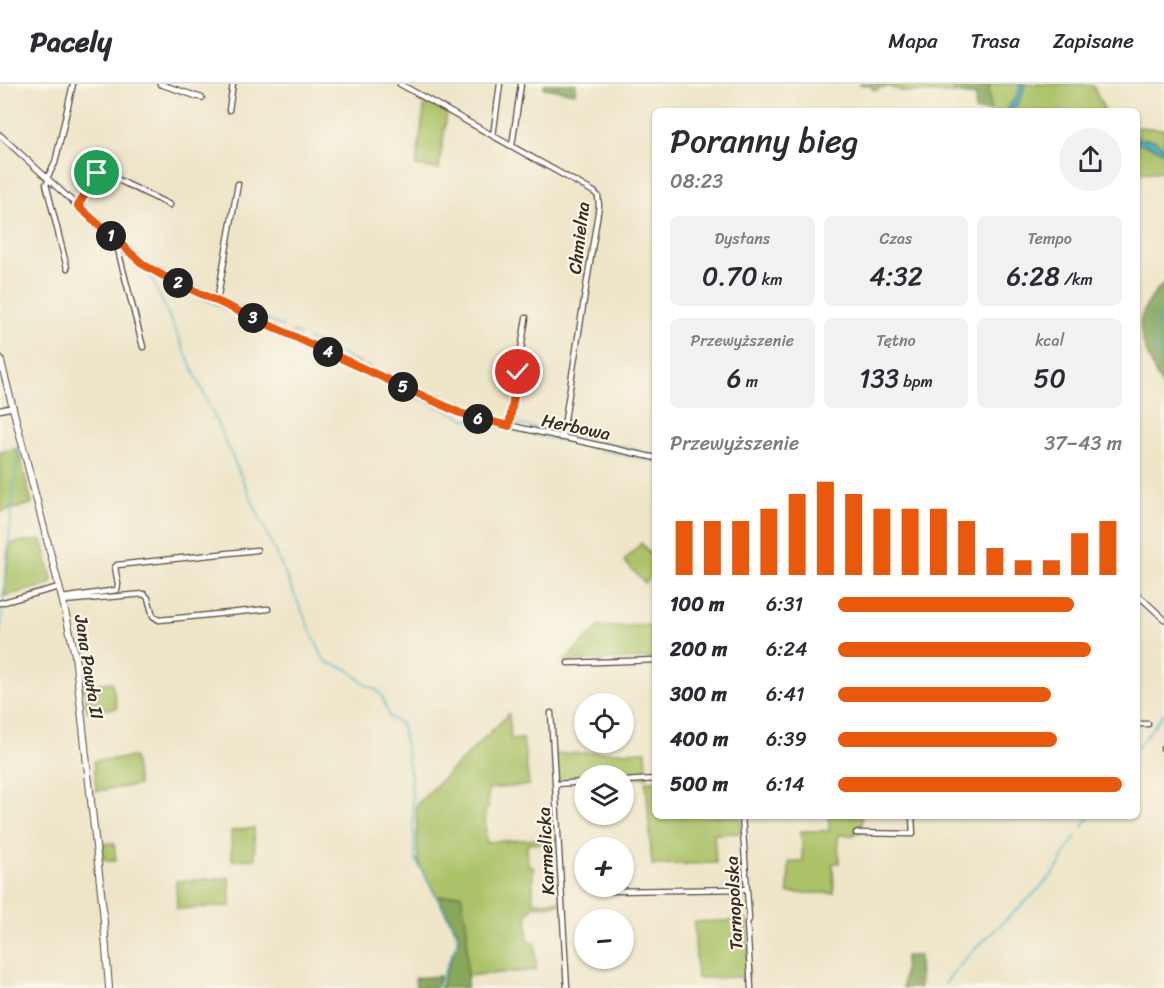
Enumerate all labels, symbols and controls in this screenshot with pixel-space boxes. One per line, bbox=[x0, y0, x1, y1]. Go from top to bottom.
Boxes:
text: Pacely bbox=[30, 17, 112, 66]
text: Mapa bbox=[888, 22, 938, 60]
text: Trasa bbox=[971, 22, 1020, 60]
text: Zapisane bbox=[1053, 22, 1134, 60]
text: Poranny bieg bbox=[670, 112, 859, 170]
button: share bbox=[1059, 128, 1122, 191]
pin bbox=[71, 147, 122, 198]
icon: arrive bbox=[80, 156, 113, 189]
text: 08:23 bbox=[670, 164, 723, 199]
street label: Chmielna bbox=[559, 200, 599, 276]
pin: 1 bbox=[96, 221, 126, 251]
text: 1 bbox=[108, 221, 114, 250]
text: Dystans bbox=[714, 224, 770, 253]
text: Czas bbox=[880, 224, 912, 253]
text: Tempo bbox=[1027, 224, 1072, 253]
text: 0.70 bbox=[702, 253, 758, 299]
text: 4:32 bbox=[869, 253, 923, 299]
text: 6:28 bbox=[1007, 253, 1060, 299]
text: km bbox=[758, 265, 783, 294]
text: /km bbox=[1060, 265, 1093, 294]
pin: 2 bbox=[163, 268, 193, 298]
text: 2 bbox=[173, 268, 183, 297]
pin: 3 bbox=[238, 303, 268, 333]
text: 3 bbox=[249, 303, 257, 332]
text: Przewyższenie bbox=[691, 326, 794, 355]
text: Tętno bbox=[876, 326, 916, 355]
text: kcal bbox=[1035, 326, 1064, 355]
pin: 4 bbox=[313, 337, 343, 367]
text: 4 bbox=[323, 337, 333, 366]
pin bbox=[492, 346, 543, 397]
icon: check bbox=[501, 355, 534, 388]
text: 6 bbox=[727, 355, 741, 401]
text: 133 bbox=[859, 355, 899, 401]
text: 50 bbox=[1034, 355, 1066, 401]
text: m bbox=[741, 367, 758, 396]
text: bpm bbox=[899, 367, 933, 396]
pin: 5 bbox=[388, 372, 418, 402]
text: 5 bbox=[398, 372, 408, 401]
pin: 6 bbox=[463, 404, 493, 434]
text: 6 bbox=[473, 404, 483, 433]
street label: Herbowa bbox=[539, 404, 613, 450]
text: Przewyższenie bbox=[670, 426, 799, 461]
text: 37–43 m bbox=[1044, 426, 1122, 461]
text: 100 m bbox=[670, 587, 724, 622]
text: 6:31 bbox=[766, 587, 803, 622]
street label: Jana Pawła II bbox=[65, 612, 113, 722]
text: 200 m bbox=[670, 632, 727, 667]
text: 6:24 bbox=[766, 632, 807, 667]
text: 300 m bbox=[670, 677, 727, 712]
text: 6:41 bbox=[766, 677, 804, 712]
map controls bbox=[574, 693, 634, 969]
button: locate bbox=[574, 693, 634, 753]
text: 400 m bbox=[670, 722, 728, 757]
text: 6:39 bbox=[766, 722, 807, 757]
button: layers bbox=[574, 765, 634, 825]
text: 500 m bbox=[670, 767, 728, 802]
text: 6:14 bbox=[766, 767, 804, 802]
street label: Karmelicka bbox=[528, 806, 564, 896]
button: + bbox=[574, 837, 634, 897]
street label: Tarnopolska bbox=[716, 855, 752, 951]
button: − bbox=[574, 909, 634, 969]

